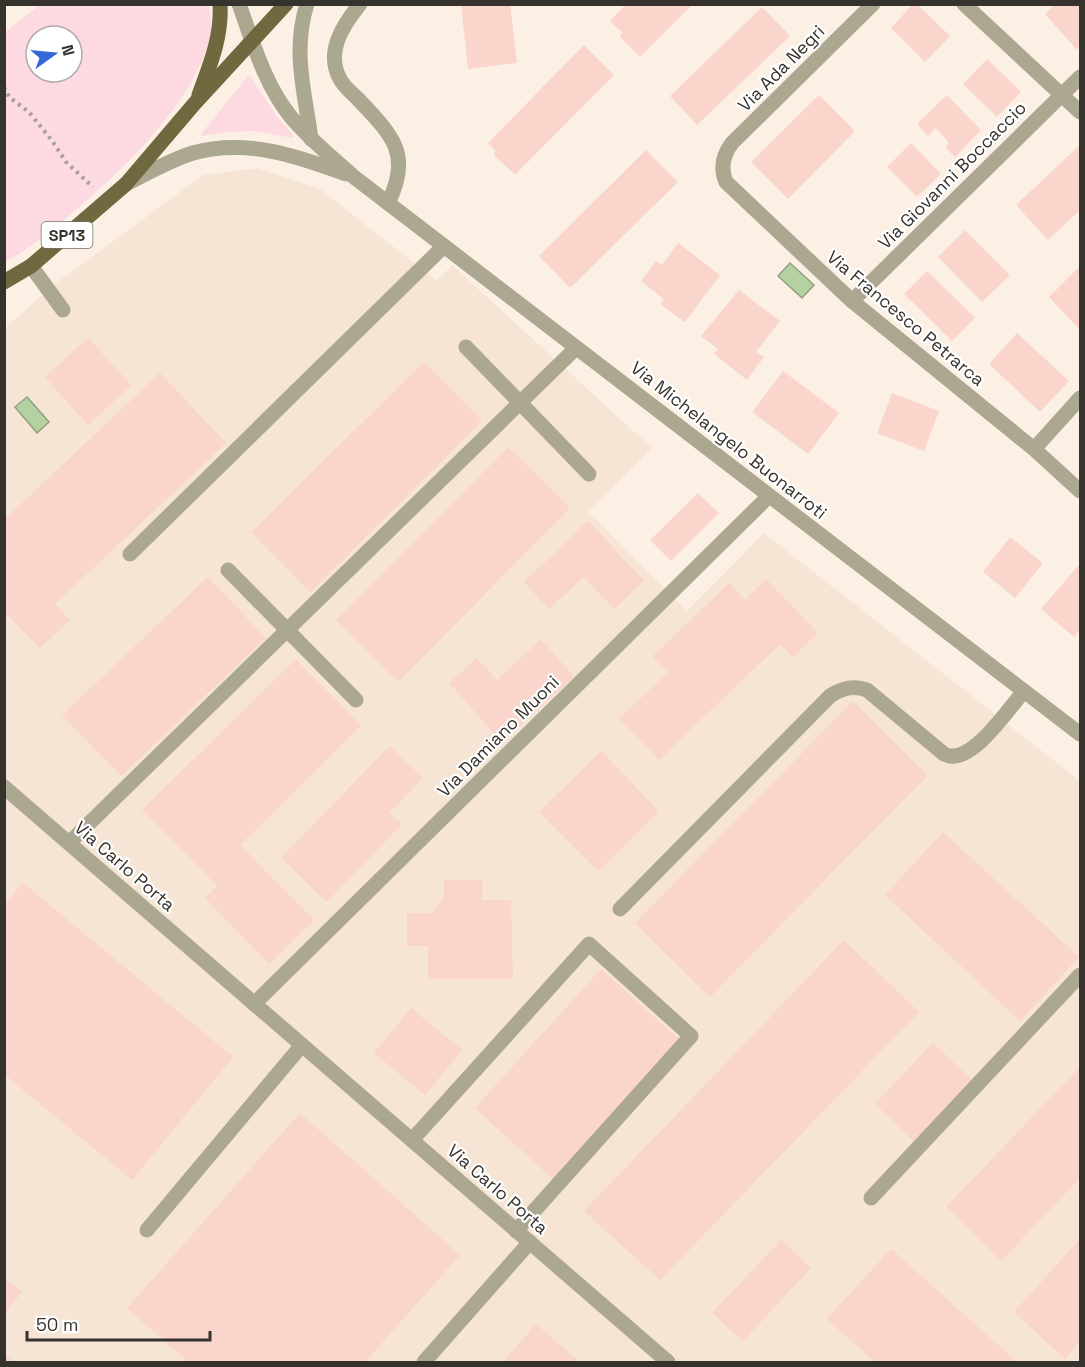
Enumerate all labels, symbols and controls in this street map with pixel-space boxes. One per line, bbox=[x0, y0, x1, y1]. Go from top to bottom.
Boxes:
street label: Via Ada Negri bbox=[733, 20, 829, 116]
north arrow bbox=[24, 24, 84, 84]
text: N bbox=[56, 42, 80, 58]
street label: Via Giovanni Boccaccio bbox=[873, 96, 1031, 254]
road number: SP13 bbox=[42, 222, 92, 248]
street label: Via Francesco Petrarca bbox=[822, 245, 990, 391]
street label: Via Michelangelo Buonarroti bbox=[626, 356, 832, 524]
street label: Via Damiano Muoni bbox=[432, 670, 564, 802]
street label: Via Carlo Porta bbox=[70, 816, 180, 916]
street label: Via Carlo Porta bbox=[443, 1139, 553, 1239]
scale bar bbox=[27, 1304, 210, 1342]
text: 50 m bbox=[36, 1313, 78, 1336]

